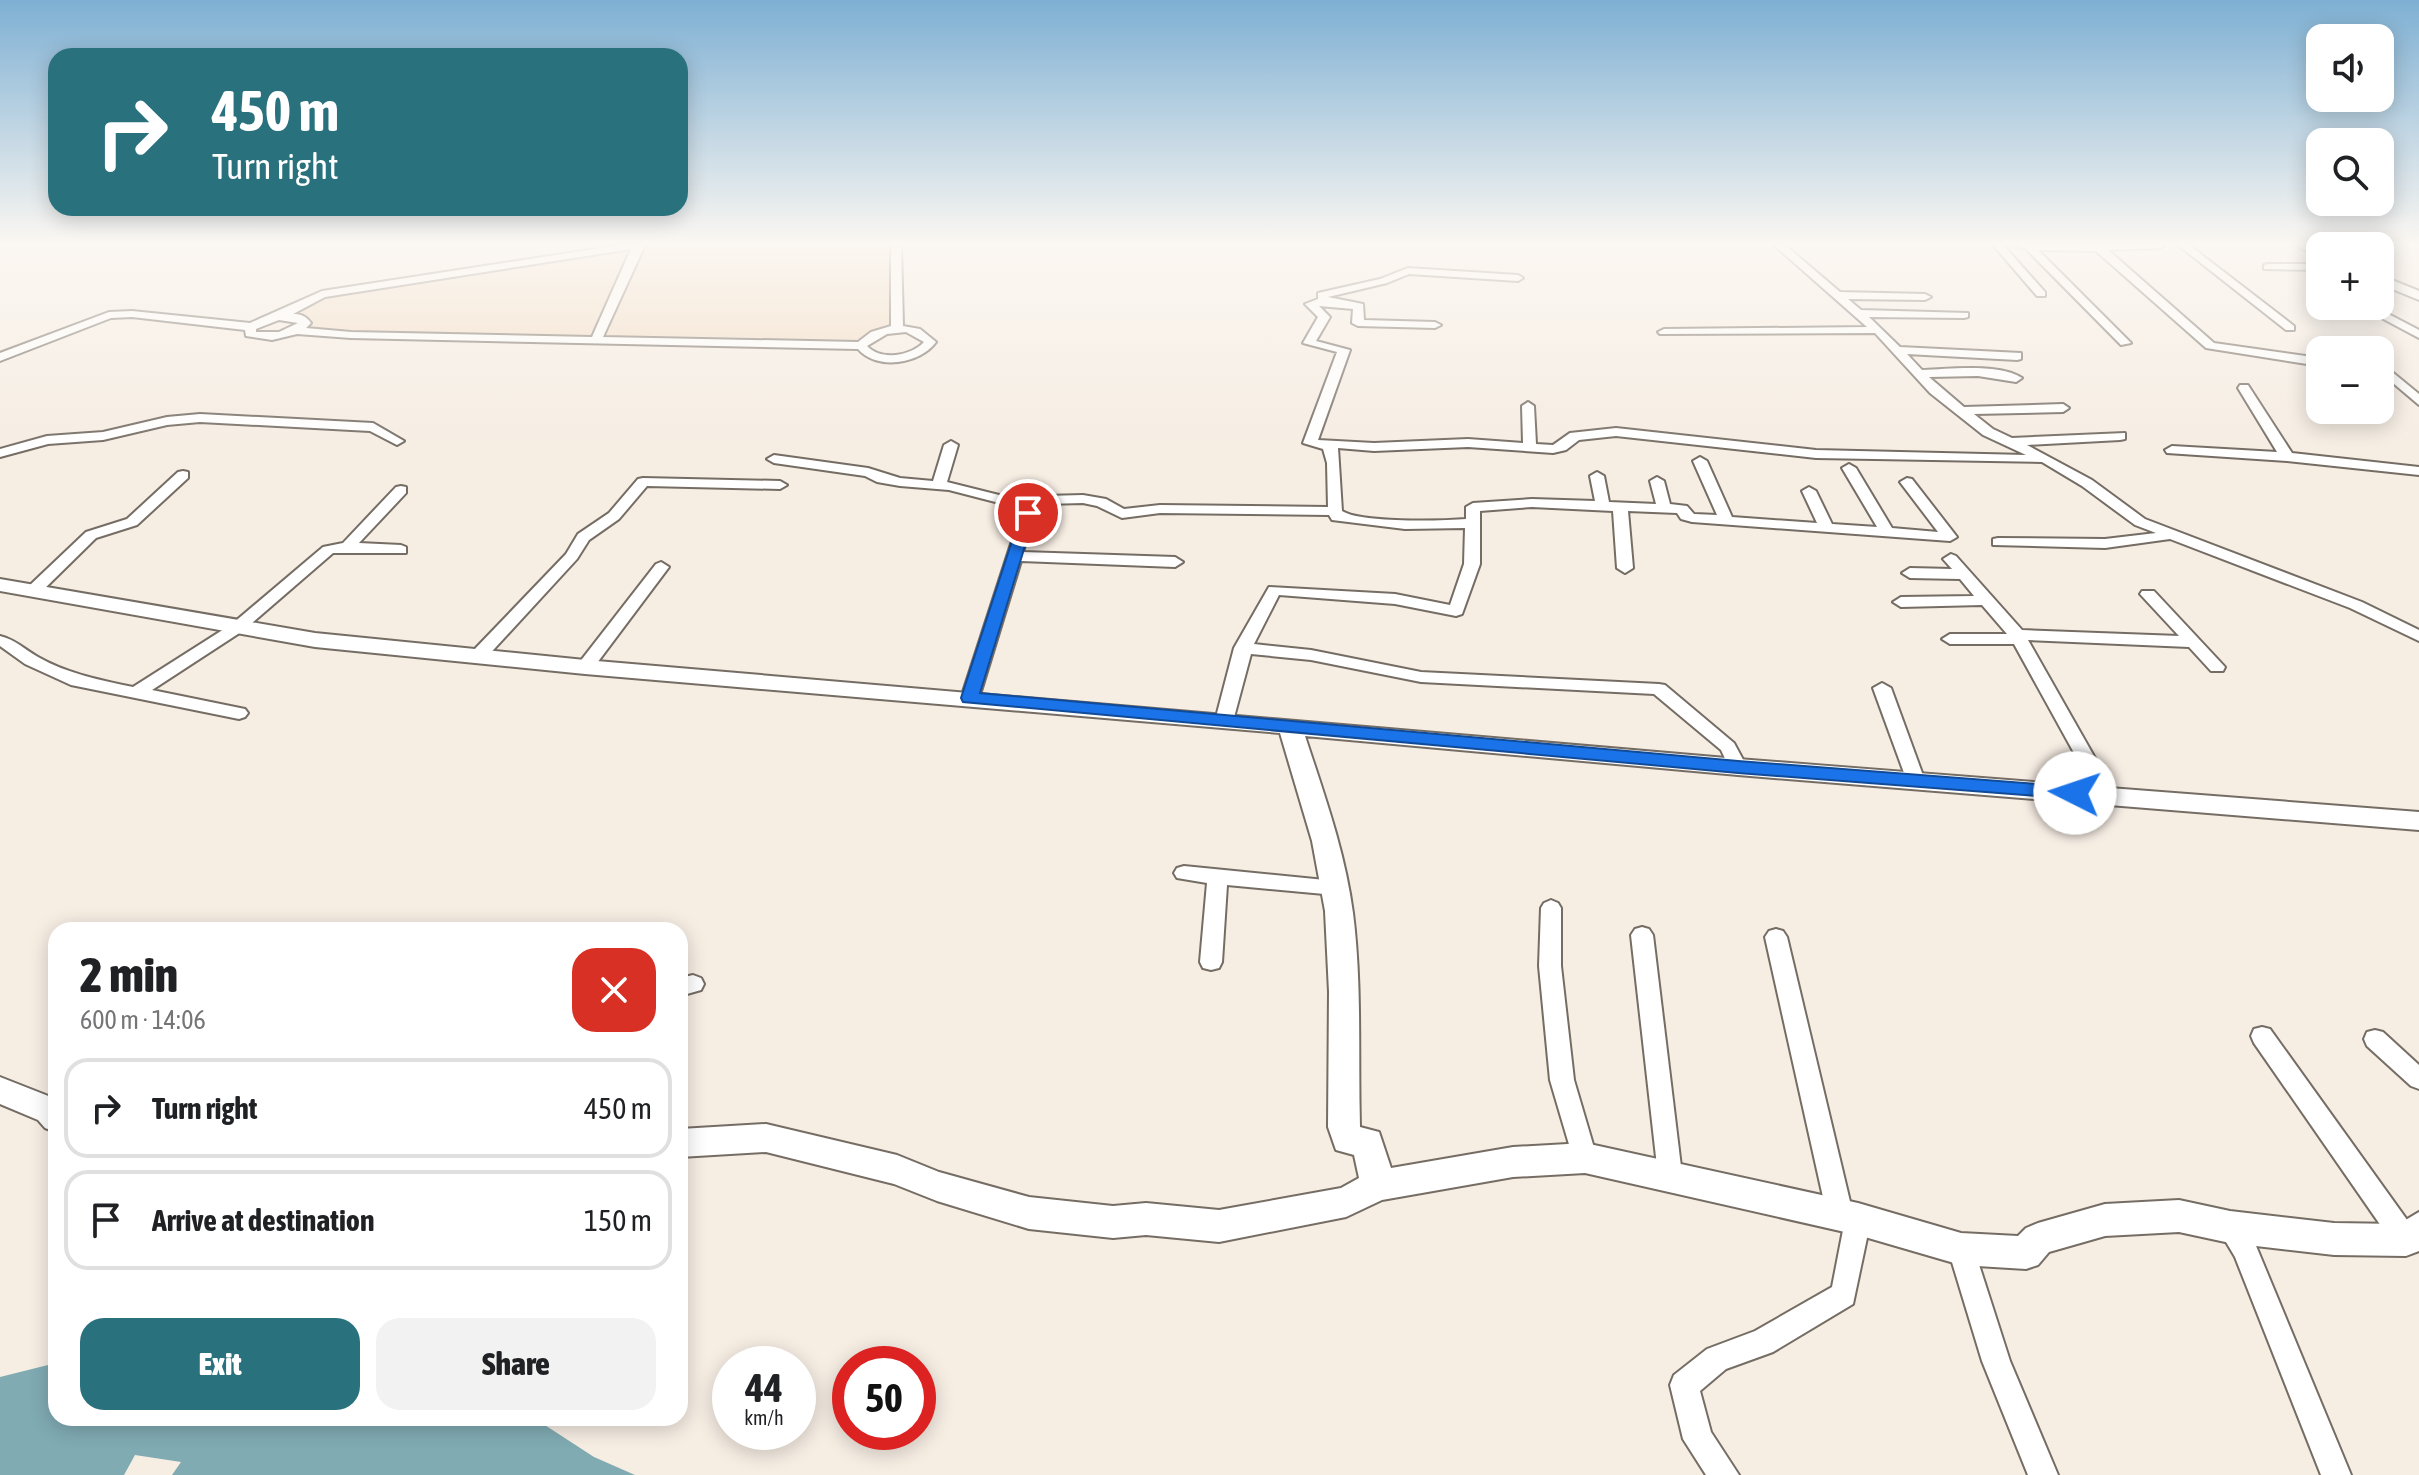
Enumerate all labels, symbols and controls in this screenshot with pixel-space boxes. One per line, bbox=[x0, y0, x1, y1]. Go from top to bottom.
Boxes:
map controls bbox=[2306, 24, 2394, 424]
button: sound bbox=[2306, 24, 2394, 112]
text: 450 m bbox=[212, 79, 339, 143]
icon: right bbox=[80, 80, 184, 184]
button: search bbox=[2306, 128, 2394, 216]
text: Turn right bbox=[212, 145, 339, 187]
button: + bbox=[2306, 232, 2394, 320]
button: − bbox=[2306, 336, 2394, 424]
pin bbox=[994, 479, 1062, 547]
icon: arrive bbox=[1006, 491, 1050, 535]
position arrow bbox=[2033, 751, 2117, 835]
text: 2 min bbox=[80, 947, 178, 1002]
button: close bbox=[572, 948, 656, 1032]
text: 600 m · 14:06 bbox=[80, 1005, 206, 1035]
icon: right bbox=[84, 1086, 128, 1130]
text: Turn right bbox=[152, 1091, 258, 1125]
text: 450 m bbox=[584, 1091, 652, 1125]
icon: arrive bbox=[84, 1198, 128, 1242]
text: Arrive at destination bbox=[152, 1203, 374, 1237]
text: 150 m bbox=[584, 1203, 652, 1237]
button: Exit bbox=[80, 1318, 360, 1410]
button: Share bbox=[376, 1318, 656, 1410]
speed limit sign: 50 bbox=[832, 1346, 936, 1450]
text: 44 bbox=[745, 1365, 783, 1410]
text: km/h bbox=[744, 1406, 784, 1429]

